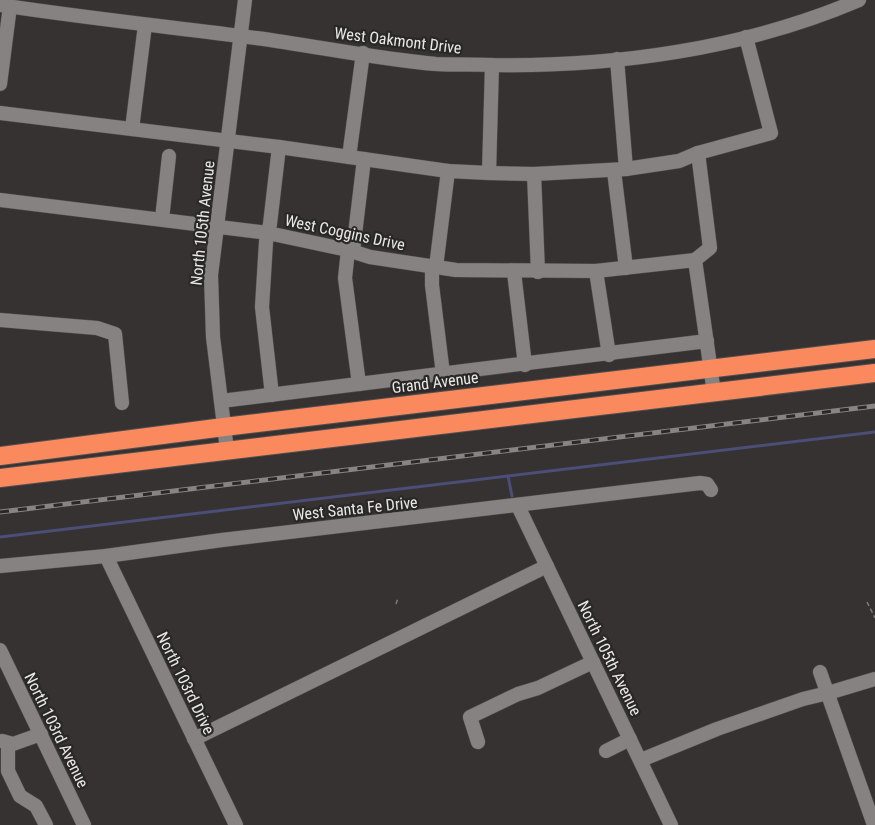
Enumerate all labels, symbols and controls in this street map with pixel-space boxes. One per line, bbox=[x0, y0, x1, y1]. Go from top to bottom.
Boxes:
street label: West Oakmont Drive bbox=[333, 23, 463, 58]
street label: North 105th Avenue bbox=[187, 160, 218, 286]
street label: West Coggins Drive bbox=[283, 210, 407, 254]
street label: Grand Avenue bbox=[391, 368, 479, 397]
street label: West Santa Fe Drive bbox=[292, 492, 418, 525]
street label: North 105th Avenue bbox=[574, 598, 646, 719]
street label: North 103rd Drive bbox=[153, 629, 218, 737]
street label: North 103rd Avenue bbox=[21, 670, 93, 791]

